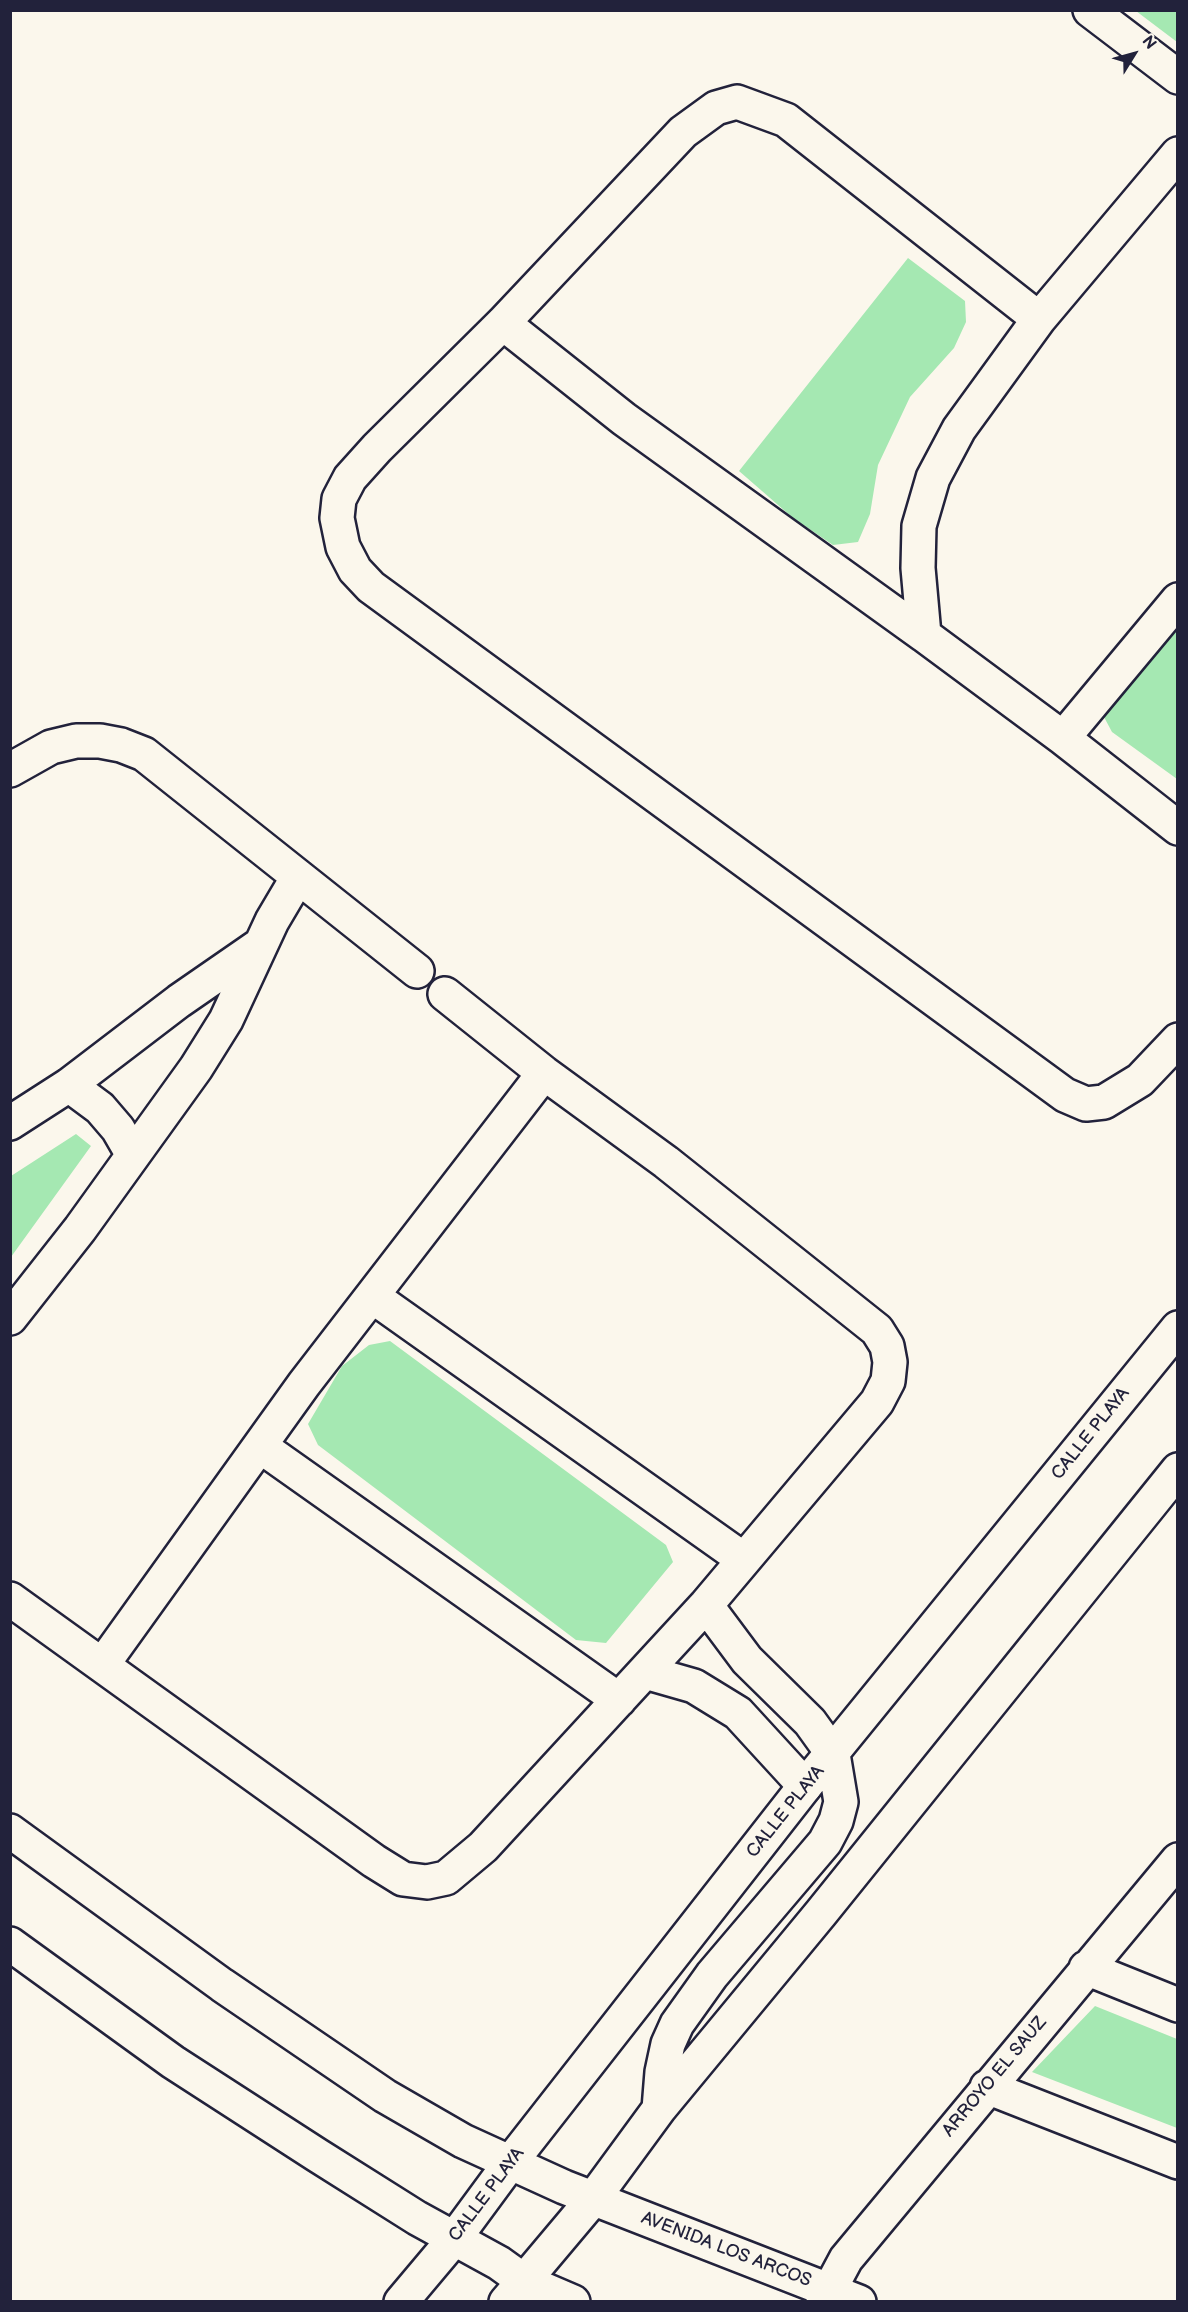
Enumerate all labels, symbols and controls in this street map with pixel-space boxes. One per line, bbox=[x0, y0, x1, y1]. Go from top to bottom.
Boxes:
north arrow bbox=[1104, 24, 1164, 84]
text: N bbox=[1138, 32, 1160, 53]
street label: CALLE PLAYA bbox=[1047, 1384, 1135, 1484]
street label: CALLE PLAYA bbox=[742, 1762, 830, 1862]
street label: ARROYO EL SAUZ bbox=[938, 2012, 1052, 2142]
street label: CALLE PLAYA bbox=[445, 2144, 529, 2246]
street label: AVENIDA LOS ARCOS bbox=[638, 2208, 814, 2292]

